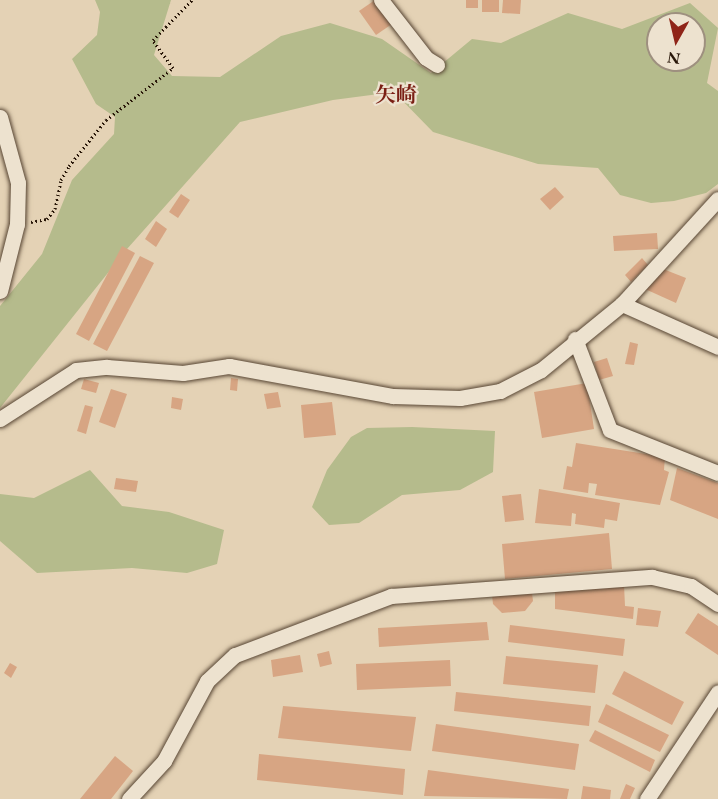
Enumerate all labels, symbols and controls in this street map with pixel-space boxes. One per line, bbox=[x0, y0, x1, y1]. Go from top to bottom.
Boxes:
north arrow bbox=[646, 12, 706, 72]
text: N bbox=[666, 47, 682, 70]
district label: 矢崎 bbox=[375, 82, 417, 108]

